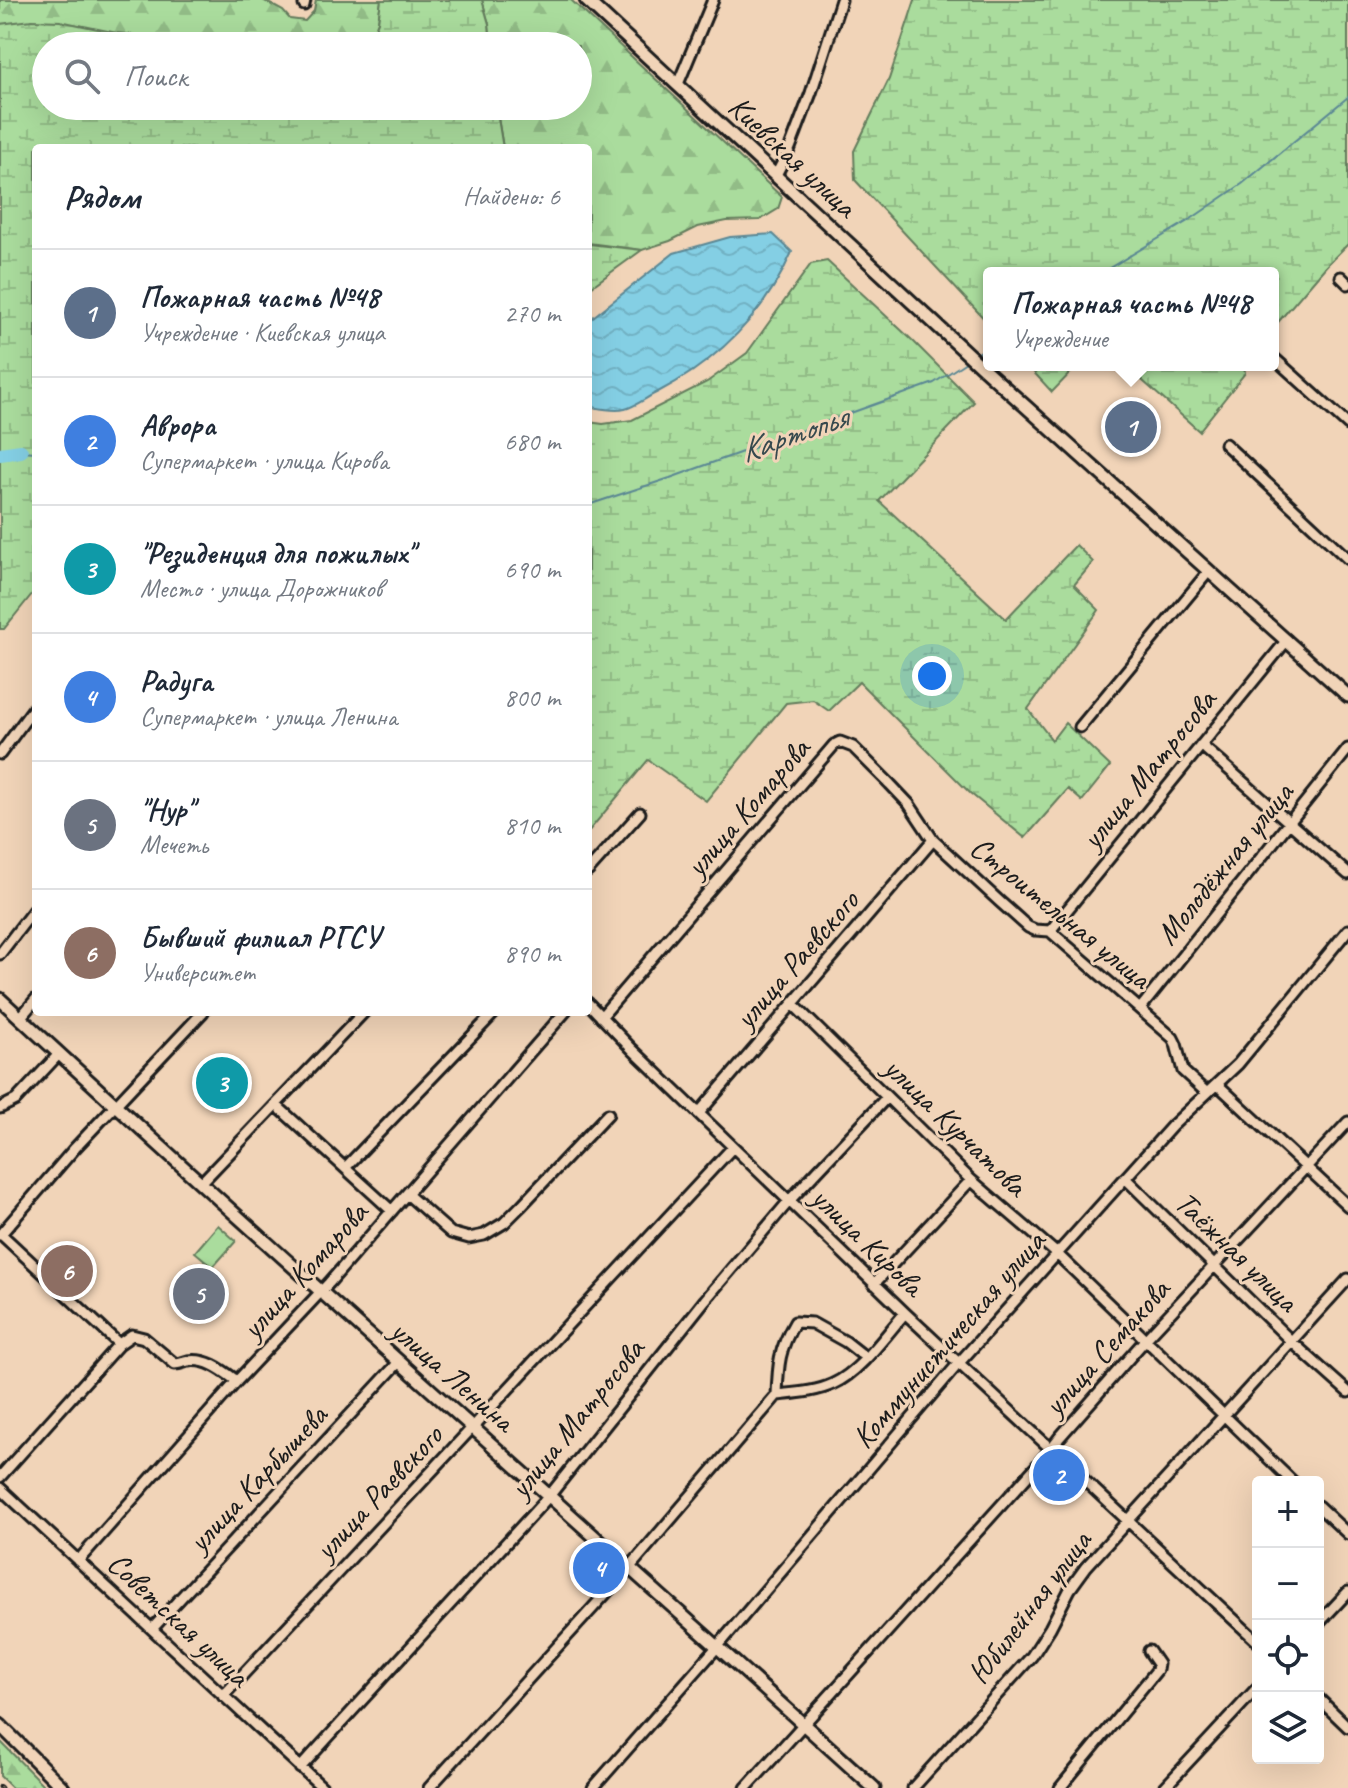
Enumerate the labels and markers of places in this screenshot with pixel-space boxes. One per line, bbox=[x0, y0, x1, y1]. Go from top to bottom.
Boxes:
pin: 1 bbox=[1105, 397, 1157, 457]
pin: 3 bbox=[196, 1053, 248, 1113]
pin: 6 bbox=[41, 1241, 93, 1301]
pin: 5 bbox=[173, 1264, 225, 1324]
pin: 2 bbox=[1033, 1445, 1085, 1505]
pin: 4 bbox=[573, 1538, 625, 1598]

